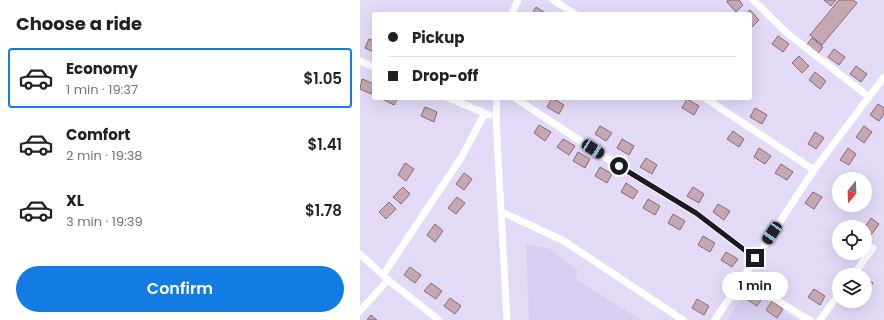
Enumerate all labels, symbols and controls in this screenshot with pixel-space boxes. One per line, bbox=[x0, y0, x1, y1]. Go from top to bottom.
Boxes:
text: Choose a ride bbox=[16, 11, 142, 36]
text: Pickup bbox=[412, 27, 464, 48]
text: Economy bbox=[66, 58, 138, 79]
icon: car bbox=[18, 60, 54, 96]
text: Drop-off bbox=[412, 65, 478, 86]
text: $1.05 bbox=[304, 68, 342, 89]
text: 1 min · 19:37 bbox=[66, 80, 138, 99]
text: Comfort bbox=[66, 124, 130, 145]
icon: car bbox=[18, 126, 54, 162]
text: $1.41 bbox=[308, 134, 342, 155]
car bbox=[580, 137, 606, 161]
text: 2 min · 19:38 bbox=[66, 146, 143, 165]
route start bbox=[610, 157, 628, 175]
north arrow bbox=[832, 172, 872, 212]
map controls bbox=[832, 172, 872, 308]
text: XL bbox=[66, 190, 84, 211]
icon: car bbox=[18, 192, 54, 228]
text: $1.78 bbox=[305, 200, 342, 221]
text: 3 min · 19:39 bbox=[66, 212, 143, 231]
car bbox=[760, 220, 784, 246]
button: locate bbox=[832, 220, 872, 260]
route end bbox=[746, 249, 764, 267]
button: Confirm bbox=[16, 266, 344, 312]
button: layers bbox=[832, 268, 872, 308]
callout: 1 min bbox=[722, 272, 788, 300]
text: 1 min bbox=[738, 276, 772, 295]

